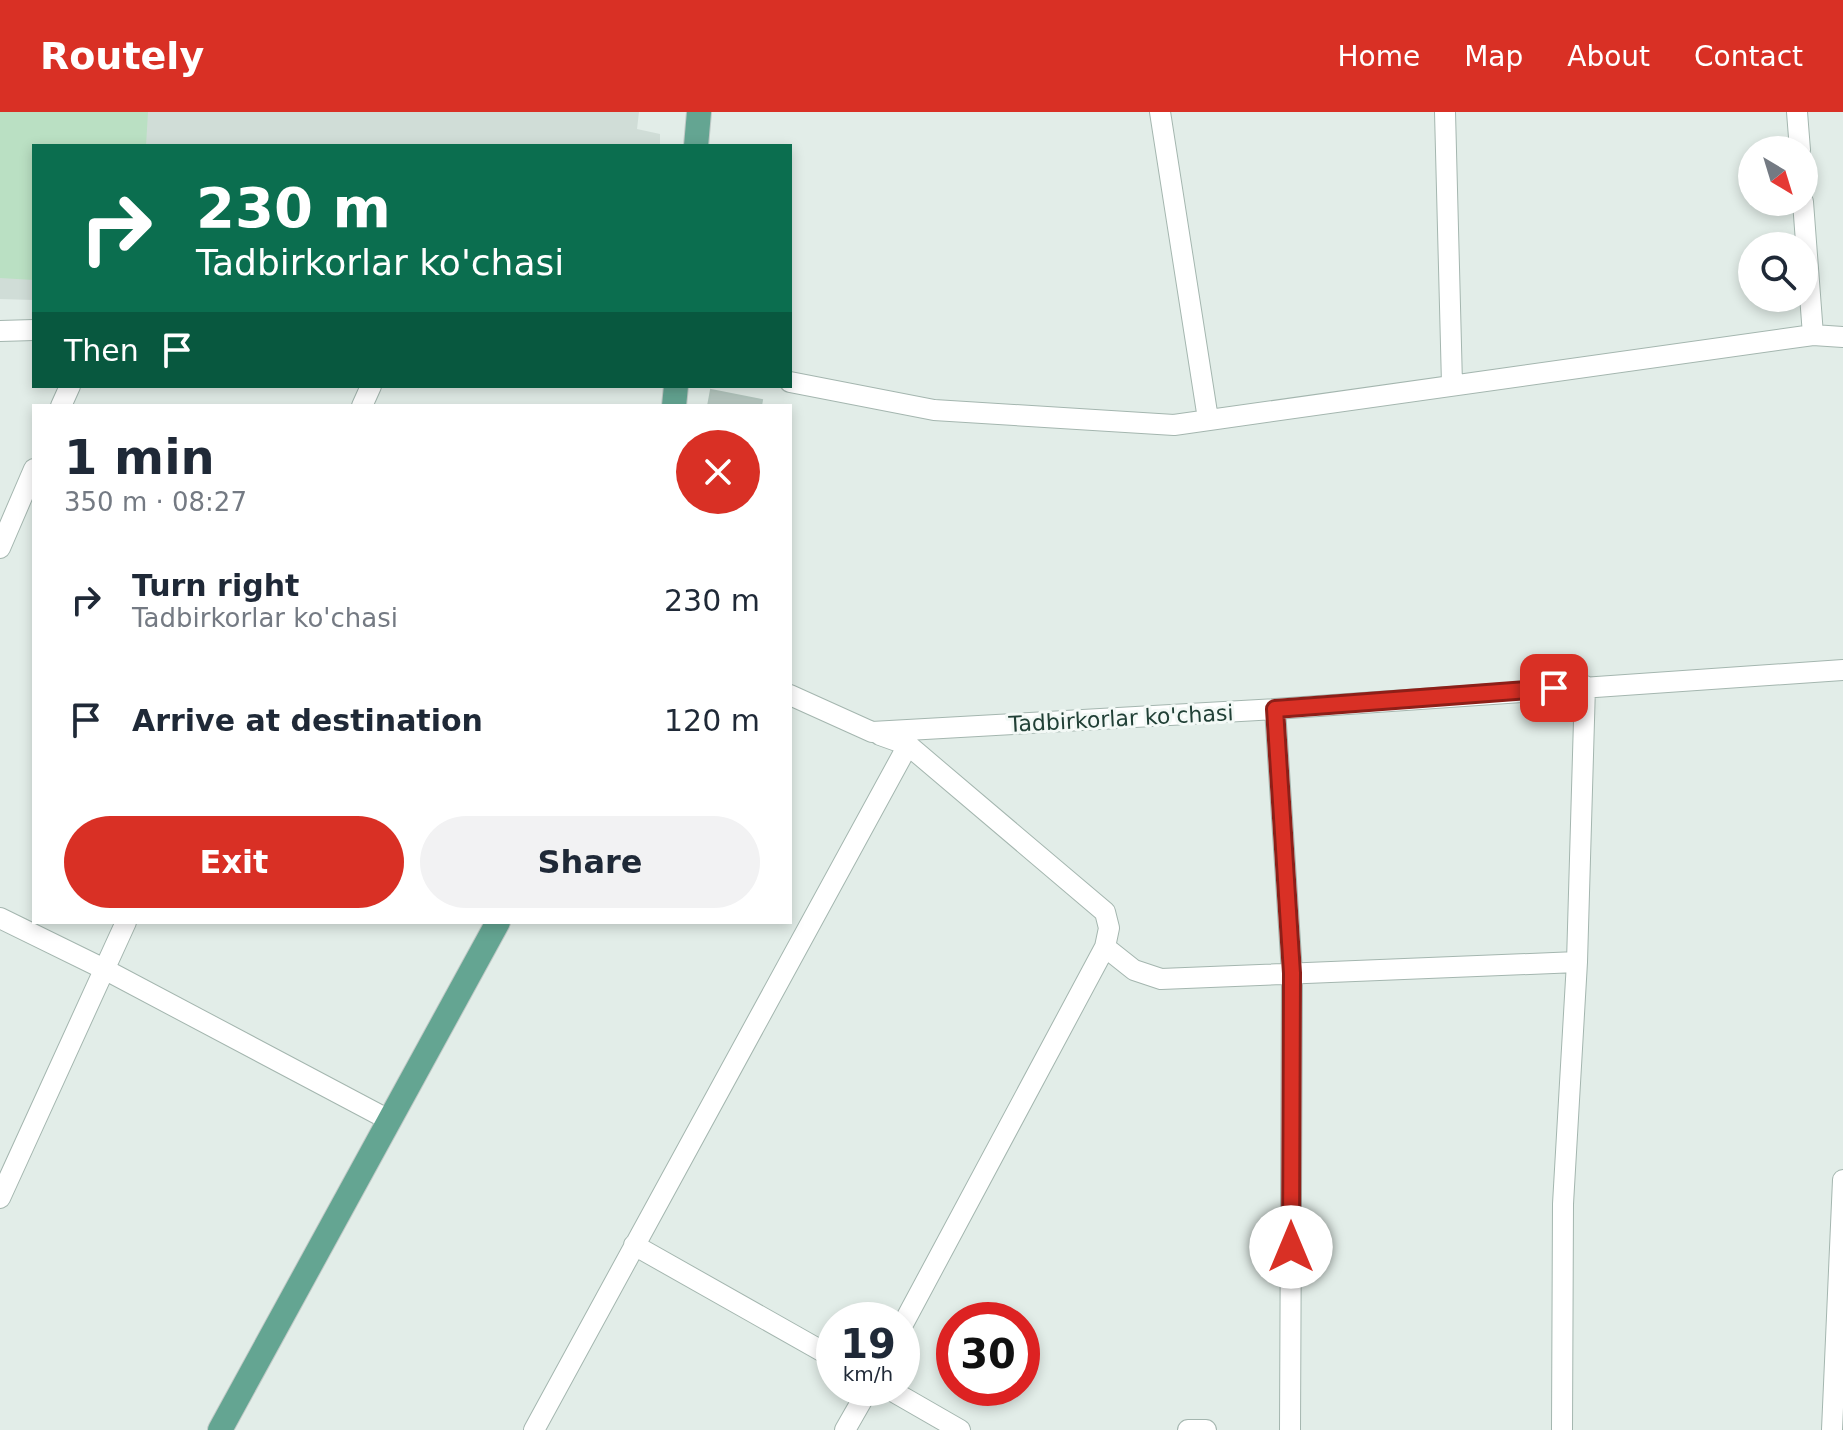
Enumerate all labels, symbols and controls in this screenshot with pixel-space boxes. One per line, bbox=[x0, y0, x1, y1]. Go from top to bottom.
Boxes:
text: Routely bbox=[40, 34, 204, 78]
text: Home bbox=[1337, 40, 1420, 73]
text: Map bbox=[1464, 40, 1523, 73]
text: About bbox=[1567, 40, 1650, 73]
text: Contact bbox=[1694, 40, 1803, 73]
north arrow bbox=[1738, 136, 1818, 216]
map controls bbox=[1738, 136, 1818, 312]
text: 230 m bbox=[196, 175, 391, 240]
icon: right bbox=[64, 176, 168, 280]
button: search bbox=[1738, 232, 1818, 312]
text: Tadbirkorlar ko'chasi bbox=[196, 242, 564, 283]
icon: arrive bbox=[155, 328, 199, 372]
text: Then bbox=[64, 333, 139, 368]
text: 1 min bbox=[64, 429, 215, 485]
button: close bbox=[676, 430, 760, 514]
text: 350 m · 08:27 bbox=[64, 487, 247, 517]
text: Turn right bbox=[132, 568, 299, 603]
icon: right bbox=[64, 578, 108, 622]
text: 230 m bbox=[664, 583, 760, 618]
text: Tadbirkorlar ko'chasi bbox=[132, 603, 398, 633]
pin bbox=[1520, 654, 1588, 722]
icon: arrive bbox=[1532, 666, 1576, 710]
icon: arrive bbox=[64, 698, 108, 742]
street label: Tadbirkorlar ko'chasi bbox=[1007, 700, 1234, 737]
text: Arrive at destination bbox=[132, 703, 483, 738]
text: 120 m bbox=[664, 703, 760, 738]
button: Exit bbox=[64, 816, 404, 908]
button: Share bbox=[420, 816, 760, 908]
position arrow bbox=[1249, 1205, 1333, 1289]
speed limit sign: 30 bbox=[936, 1302, 1040, 1406]
text: 19 bbox=[840, 1321, 896, 1367]
text: km/h bbox=[843, 1362, 893, 1386]

